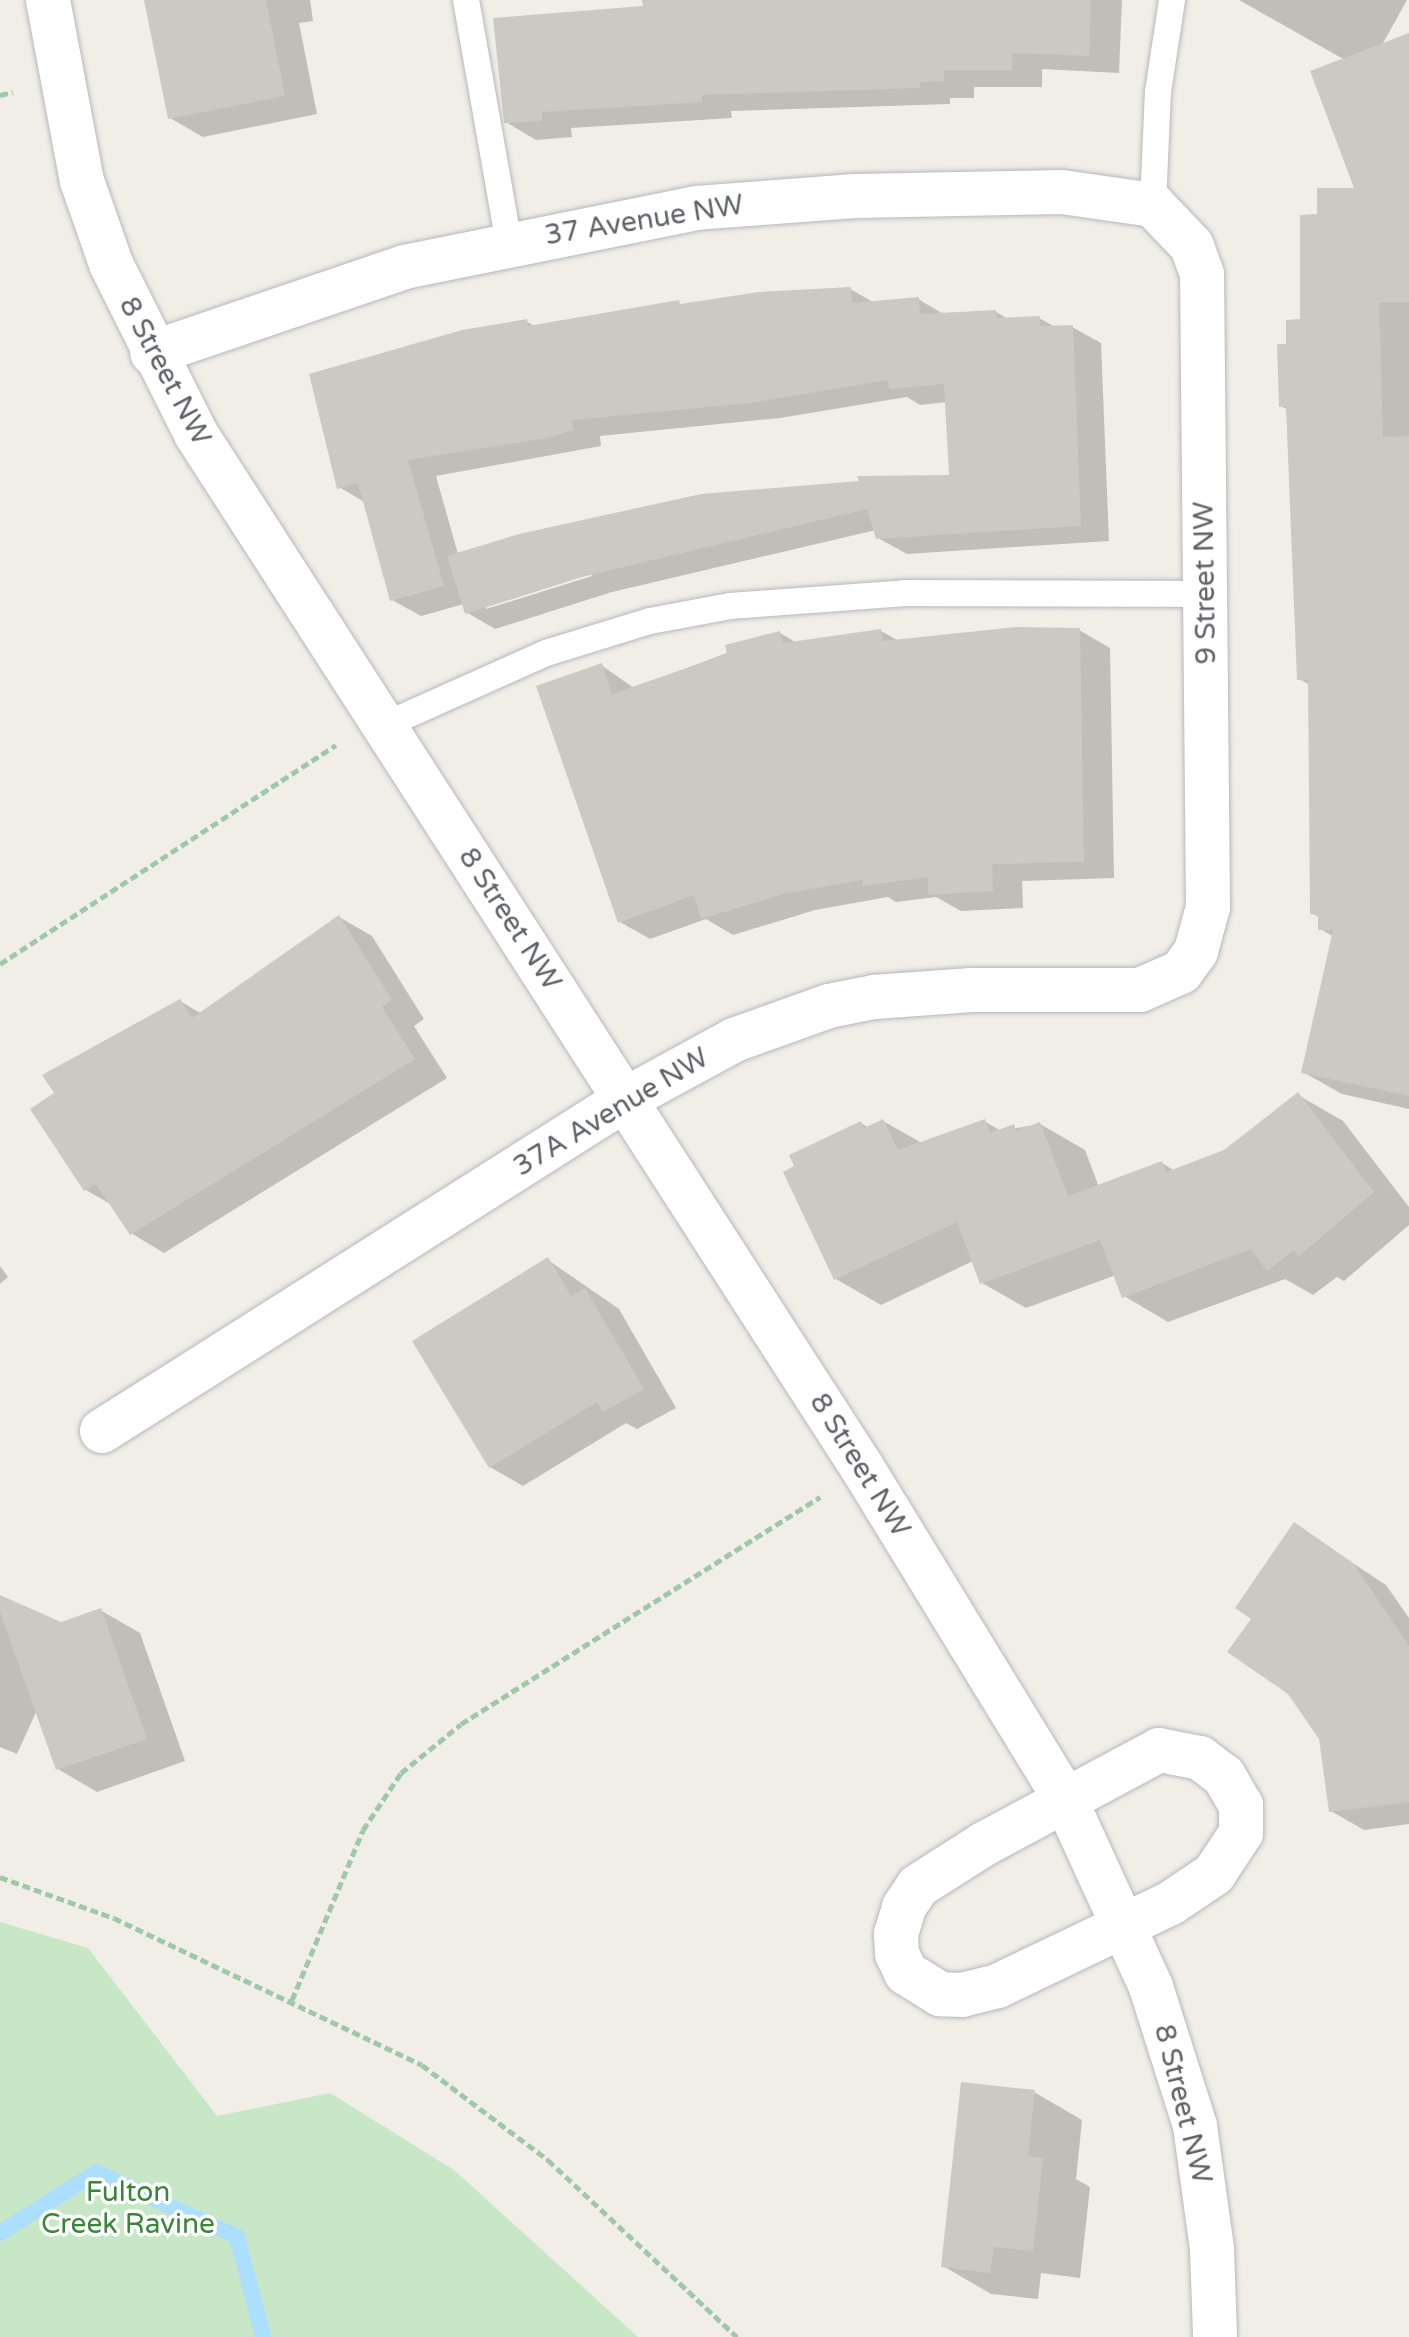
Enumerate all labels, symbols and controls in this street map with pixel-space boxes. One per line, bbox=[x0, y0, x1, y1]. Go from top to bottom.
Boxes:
street label: 37 Avenue NW bbox=[542, 188, 746, 252]
street label: 8 Street NW bbox=[112, 291, 218, 451]
street label: 9 Street NW bbox=[1187, 501, 1223, 665]
street label: 8 Street NW bbox=[452, 842, 568, 996]
street label: 37A Avenue NW bbox=[507, 1041, 715, 1183]
street label: 8 Street NW bbox=[803, 1387, 917, 1543]
street label: 8 Street NW bbox=[1147, 2021, 1219, 2187]
park label: Fulton Creek Ravine bbox=[41, 2175, 215, 2241]

